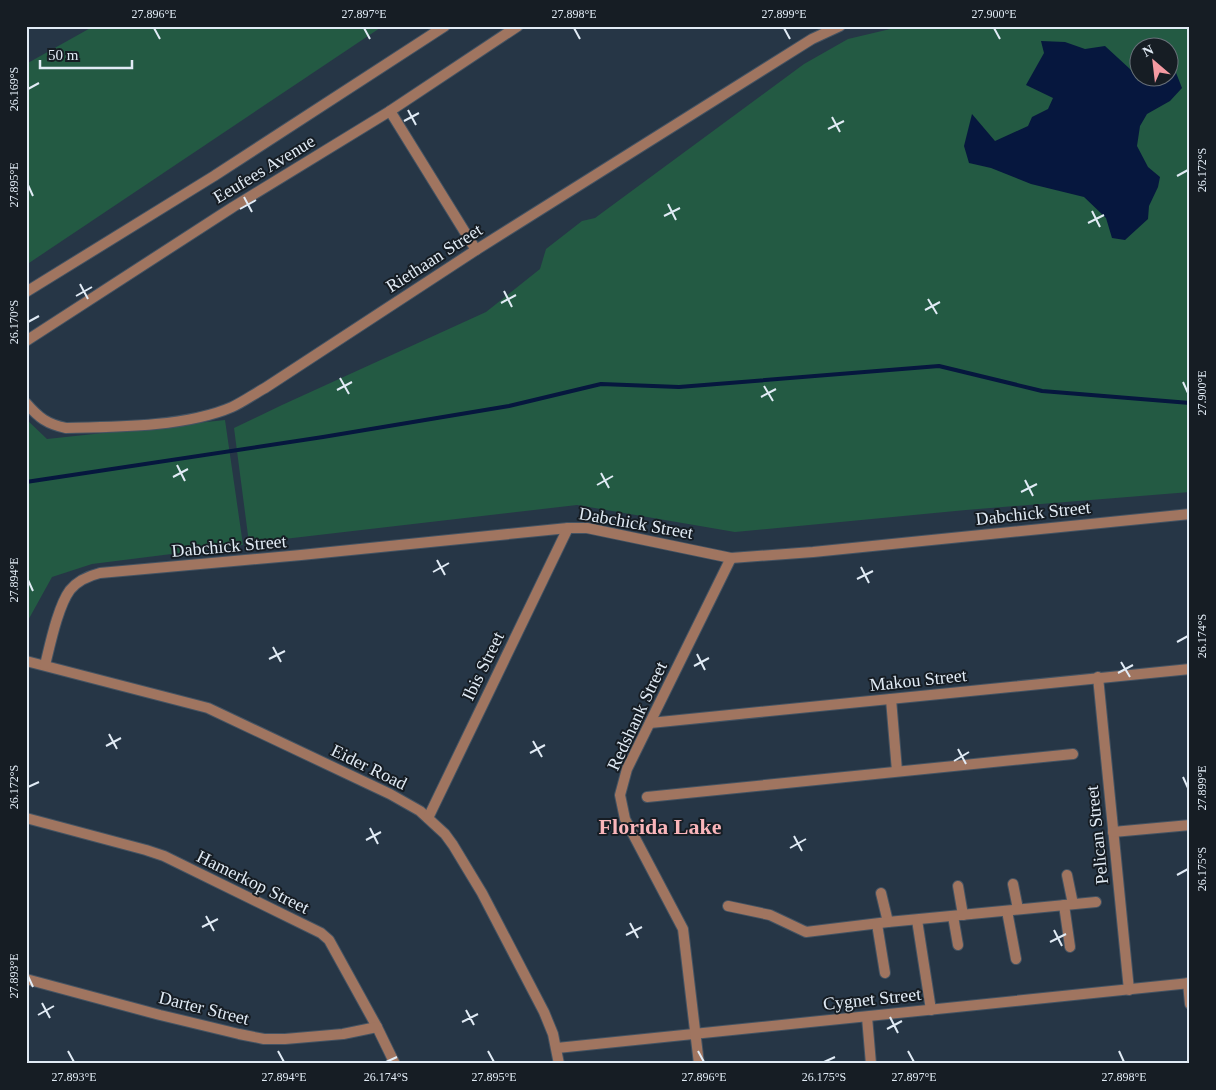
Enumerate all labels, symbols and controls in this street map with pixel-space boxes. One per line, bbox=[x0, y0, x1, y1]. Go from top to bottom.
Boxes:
text: 27.896°E bbox=[131, 7, 177, 21]
text: 27.897°E bbox=[341, 7, 387, 21]
text: 27.898°E bbox=[551, 7, 597, 21]
text: 27.899°E bbox=[761, 7, 807, 21]
text: 27.900°E bbox=[971, 7, 1017, 21]
scale bar bbox=[40, 38, 132, 70]
north arrow bbox=[1128, 38, 1178, 88]
text: N bbox=[1140, 42, 1156, 60]
text: 50 m bbox=[48, 47, 79, 63]
text: 26.169°S bbox=[7, 67, 21, 111]
street label: Eeufees Avenue bbox=[210, 131, 318, 207]
text: 26.172°S bbox=[1195, 148, 1209, 192]
text: 27.895°E bbox=[7, 162, 21, 208]
street label: Riethaan Street bbox=[382, 220, 486, 296]
text: 26.170°S bbox=[7, 300, 21, 344]
text: 27.900°E bbox=[1195, 370, 1209, 416]
street label: Dabchick Street bbox=[975, 497, 1091, 529]
street label: Dabchick Street bbox=[577, 503, 695, 543]
street label: Dabchick Street bbox=[171, 531, 287, 561]
text: 27.894°E bbox=[7, 557, 21, 603]
text: 26.174°S bbox=[1195, 614, 1209, 658]
street label: Ibis Street bbox=[458, 629, 508, 703]
street label: Redshank Street bbox=[603, 659, 671, 773]
street label: Makou Street bbox=[868, 665, 968, 695]
street label: Eider Road bbox=[328, 740, 410, 794]
text: 26.172°S bbox=[7, 765, 21, 809]
text: 27.899°E bbox=[1195, 765, 1209, 811]
street label: Pelican Street bbox=[1082, 784, 1112, 886]
district label: Florida Lake bbox=[599, 814, 722, 839]
street label: Hamerkop Street bbox=[194, 846, 312, 918]
text: 26.175°S bbox=[1195, 847, 1209, 891]
text: 27.893°E bbox=[7, 953, 21, 999]
street label: Cygnet Street bbox=[822, 984, 922, 1014]
street label: Darter Street bbox=[157, 987, 251, 1029]
text: 27.893°E bbox=[51, 1070, 97, 1084]
text: 27.894°E bbox=[261, 1070, 307, 1084]
text: 26.174°S bbox=[364, 1070, 408, 1084]
text: 27.895°E bbox=[471, 1070, 517, 1084]
text: 27.896°E bbox=[681, 1070, 727, 1084]
text: 26.175°S bbox=[802, 1070, 846, 1084]
text: 27.897°E bbox=[891, 1070, 937, 1084]
text: 27.898°E bbox=[1101, 1070, 1147, 1084]

